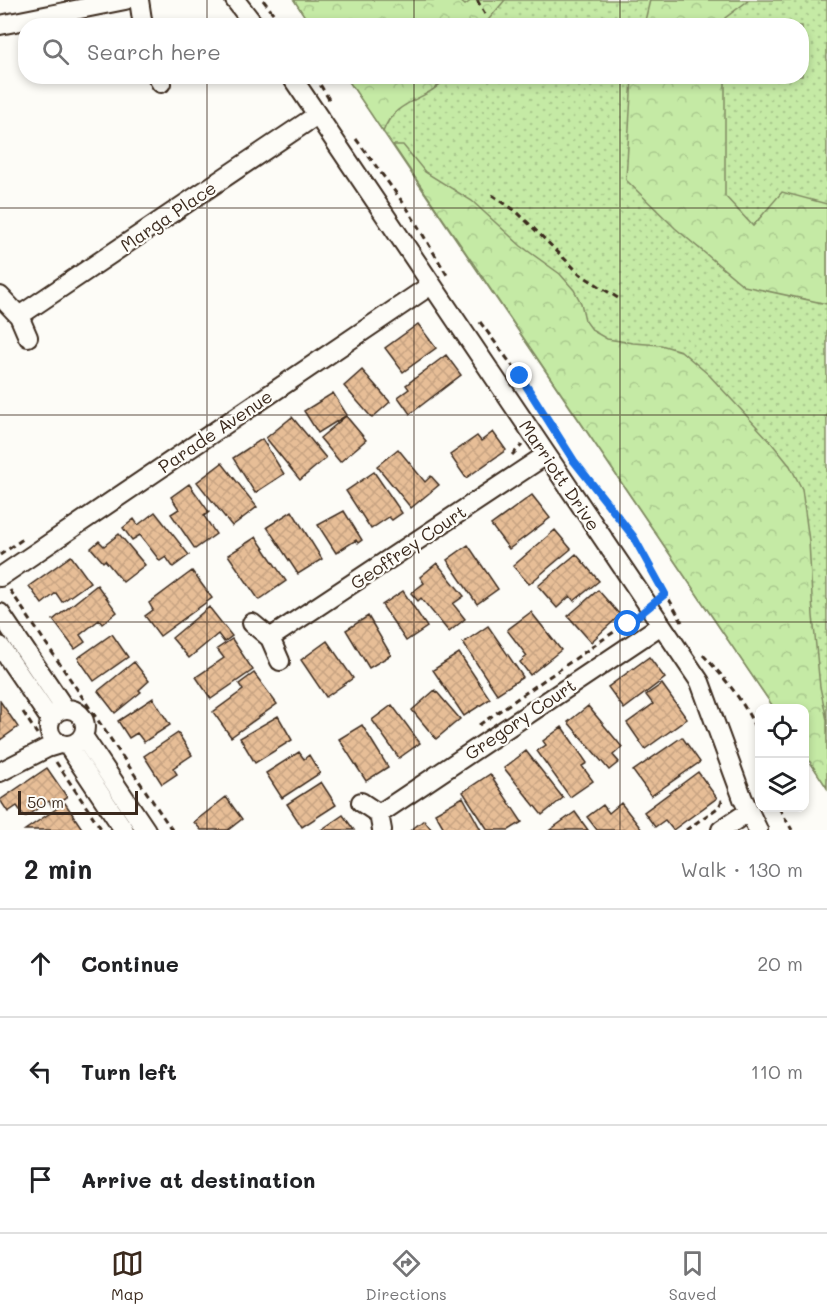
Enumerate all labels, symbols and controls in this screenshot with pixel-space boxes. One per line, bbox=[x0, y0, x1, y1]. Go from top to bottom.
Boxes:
search box bbox=[18, 18, 809, 84]
icon: search bbox=[39, 35, 72, 68]
text: Search here bbox=[87, 37, 221, 66]
street label: Marga Place bbox=[115, 175, 221, 257]
route end bbox=[506, 362, 532, 388]
street label: Parade Avenue bbox=[153, 384, 277, 478]
street label: Marriott Drive bbox=[514, 415, 606, 535]
street label: Geoffrey Court bbox=[345, 499, 471, 595]
route start bbox=[614, 610, 640, 636]
street label: Gregory Court bbox=[460, 673, 580, 765]
map controls bbox=[755, 704, 809, 812]
button: locate bbox=[755, 704, 809, 758]
button: layers bbox=[755, 758, 809, 812]
scale bar bbox=[18, 788, 138, 816]
text: 50 m bbox=[27, 791, 64, 812]
text: 2 min bbox=[24, 852, 92, 886]
text: Walk · 130 m bbox=[680, 856, 803, 882]
icon: ahead bbox=[24, 947, 57, 980]
text: Continue bbox=[81, 949, 179, 978]
text: 20 m bbox=[757, 950, 803, 976]
icon: left bbox=[24, 1055, 57, 1088]
text: Turn left bbox=[81, 1057, 177, 1086]
text: 110 m bbox=[750, 1058, 803, 1084]
icon: arrive bbox=[24, 1163, 57, 1196]
text: Arrive at destination bbox=[81, 1165, 316, 1194]
tab: Map bbox=[111, 1247, 144, 1304]
tab: Directions bbox=[366, 1247, 447, 1304]
tab: Saved bbox=[669, 1247, 716, 1304]

